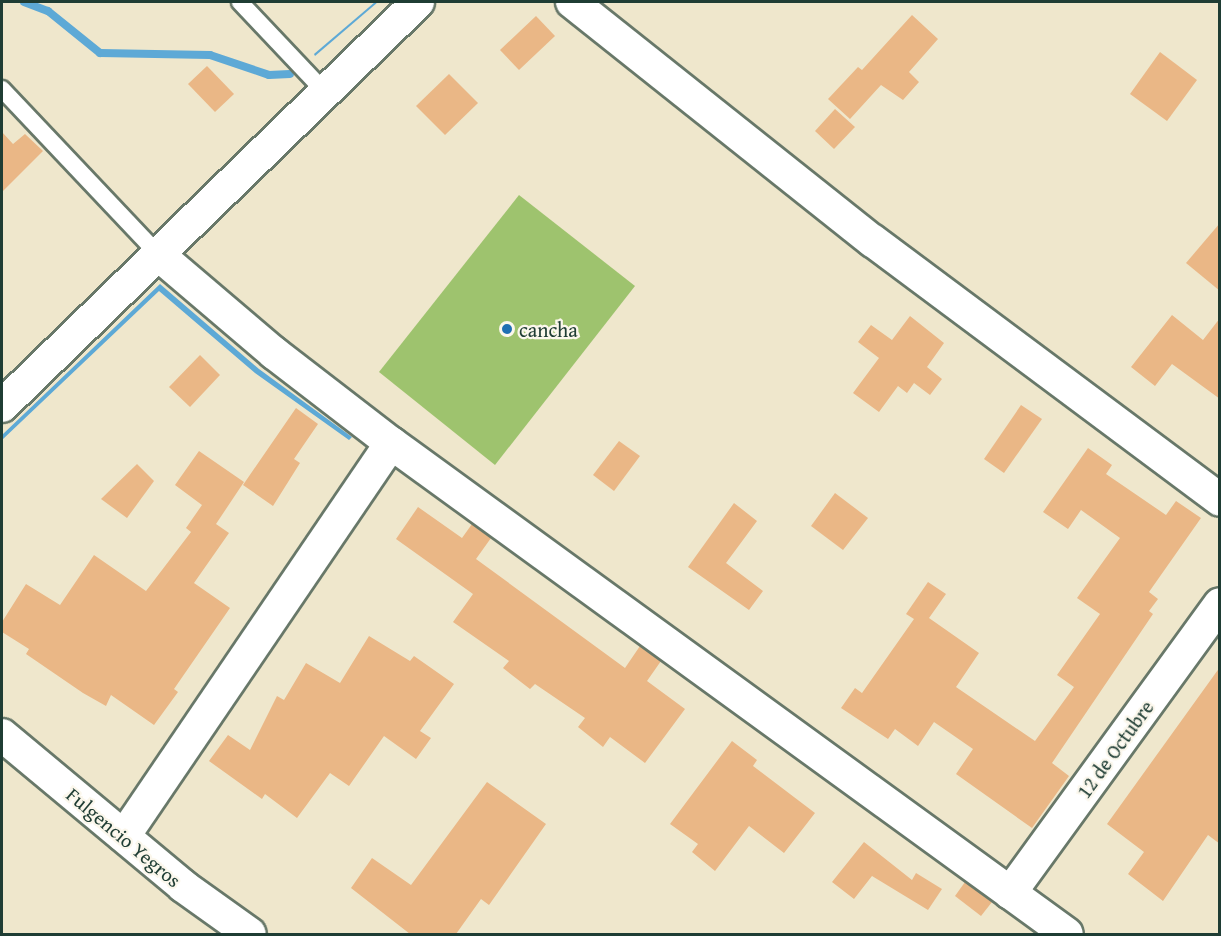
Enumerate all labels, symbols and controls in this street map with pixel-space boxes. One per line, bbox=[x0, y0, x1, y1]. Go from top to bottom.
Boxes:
place label: cancha bbox=[519, 317, 578, 341]
marker: cancha bbox=[500, 322, 514, 336]
street label: 12 de Octubre bbox=[1072, 696, 1158, 802]
street label: Fulgencio Yegros bbox=[62, 782, 186, 892]

